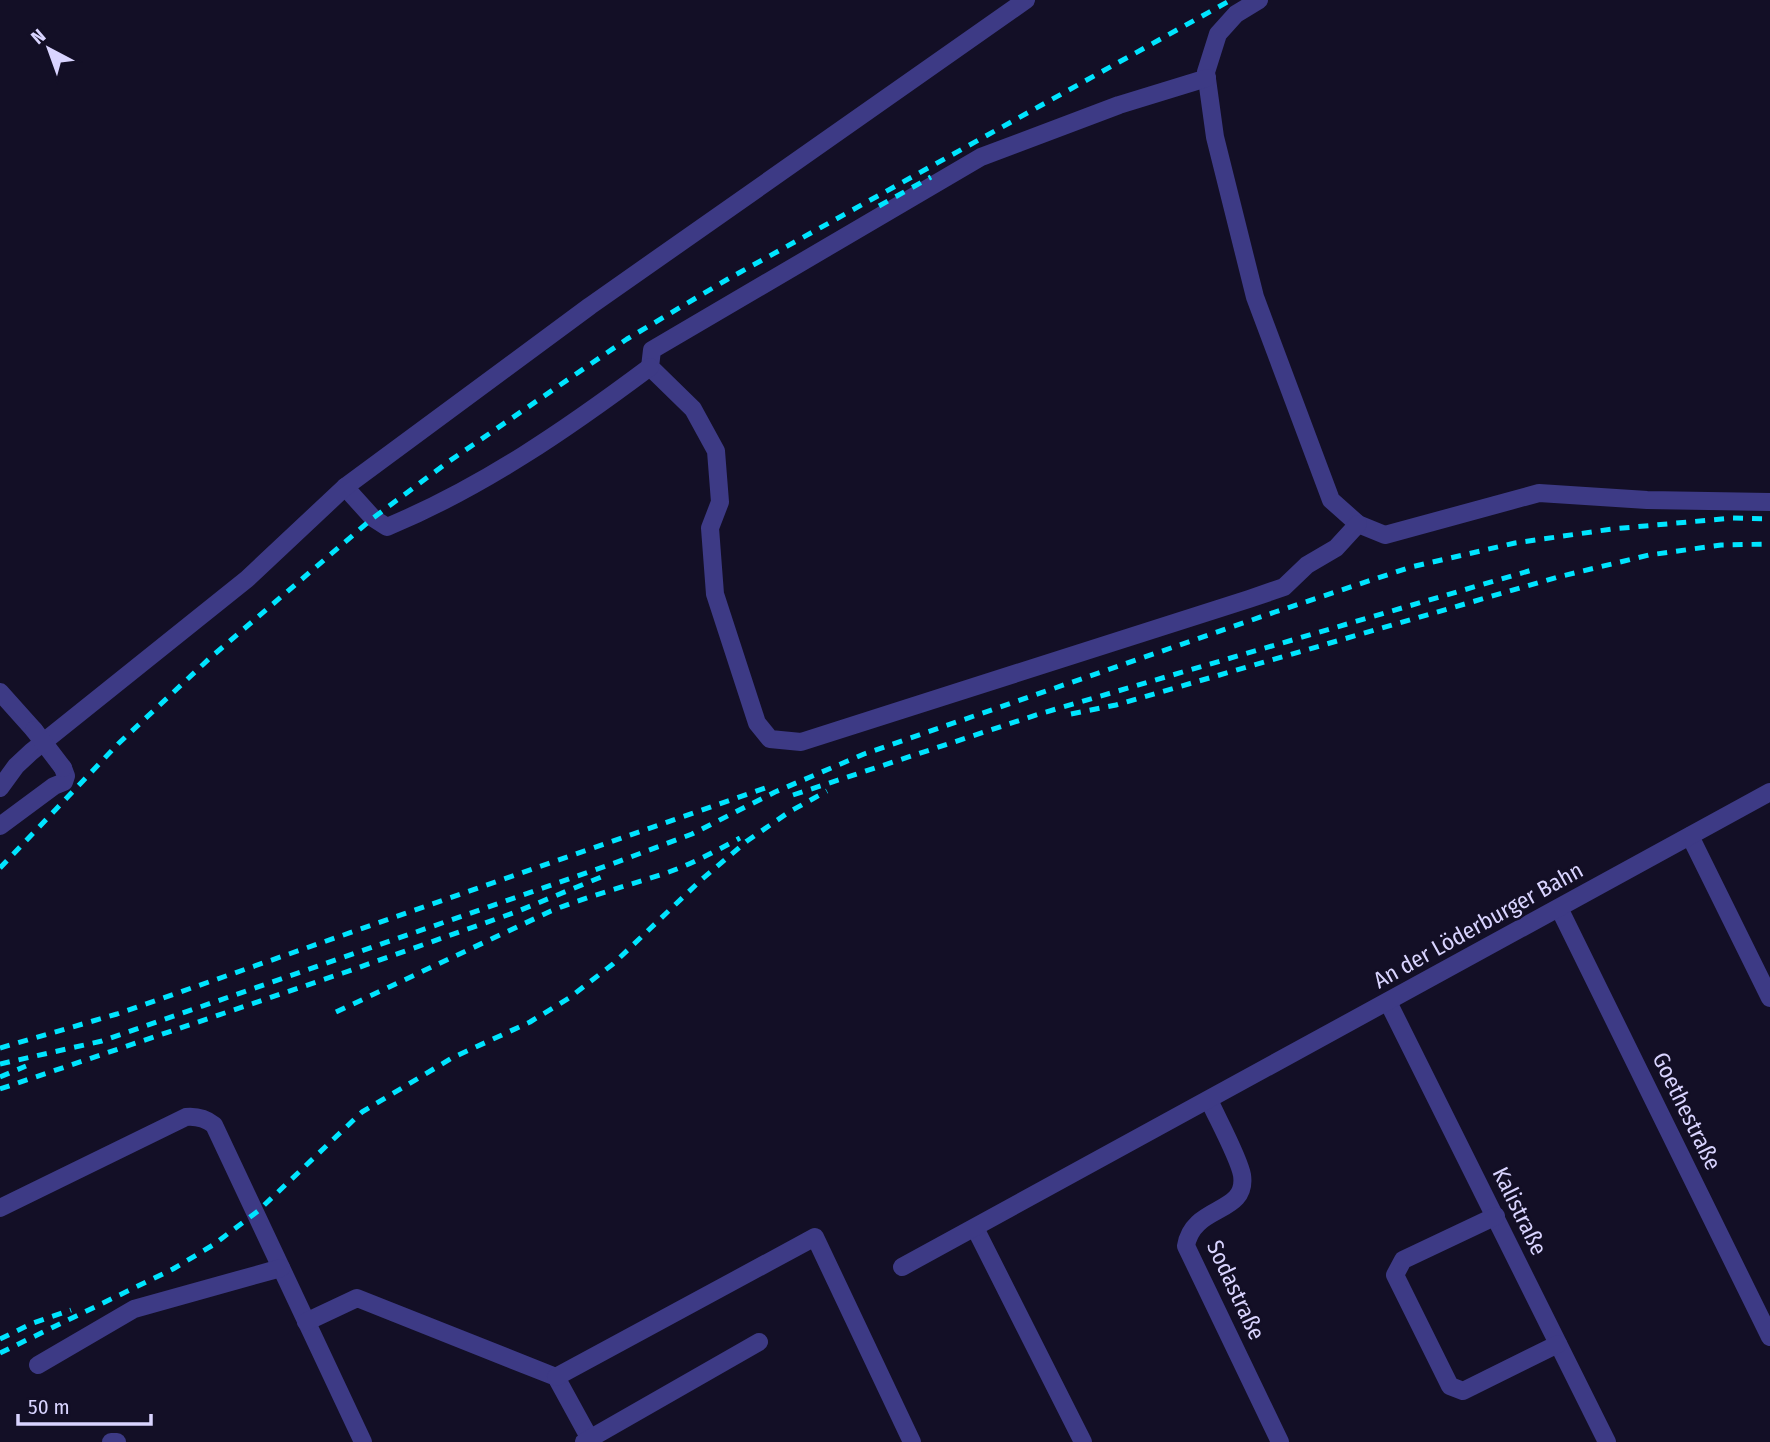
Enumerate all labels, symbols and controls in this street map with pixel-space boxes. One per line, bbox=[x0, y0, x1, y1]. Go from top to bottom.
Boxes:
north arrow bbox=[14, 14, 84, 84]
text: N bbox=[26, 24, 50, 49]
street label: An der Löderburger Bahn bbox=[1368, 856, 1588, 994]
street label: Goethestraße bbox=[1647, 1048, 1727, 1174]
street label: Kalistraße bbox=[1487, 1162, 1553, 1260]
street label: Sodastraße bbox=[1201, 1236, 1271, 1344]
scale bar bbox=[18, 1382, 150, 1426]
text: 50 m bbox=[28, 1394, 70, 1420]

